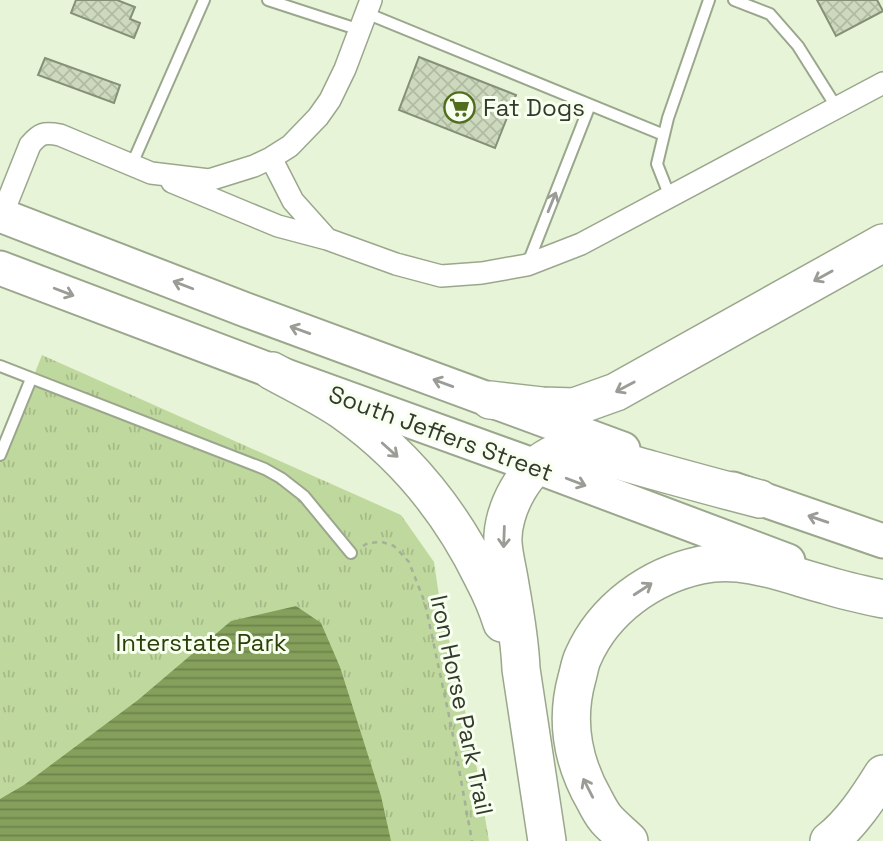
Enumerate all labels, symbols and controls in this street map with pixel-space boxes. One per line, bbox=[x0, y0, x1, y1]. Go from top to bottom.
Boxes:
supermarket icon: Fat Dogs bbox=[443, 90, 477, 124]
place label: Fat Dogs bbox=[483, 92, 585, 123]
one-way arrow bbox=[546, 191, 559, 213]
one-way arrow bbox=[814, 269, 834, 283]
one-way arrow bbox=[172, 278, 194, 291]
one-way arrow bbox=[52, 287, 74, 299]
one-way arrow bbox=[290, 322, 312, 335]
one-way arrow bbox=[433, 376, 455, 388]
street label: South Jeffers Street bbox=[325, 378, 557, 488]
one-way arrow bbox=[615, 380, 635, 394]
one-way arrow bbox=[380, 442, 398, 458]
one-way arrow bbox=[564, 476, 586, 489]
one-way arrow bbox=[808, 512, 830, 524]
one-way arrow bbox=[498, 525, 511, 548]
one-way arrow bbox=[633, 582, 652, 597]
street label: Iron Horse Park Trail bbox=[423, 592, 501, 818]
park label: Interstate Park bbox=[115, 627, 287, 658]
one-way arrow bbox=[581, 778, 595, 799]

